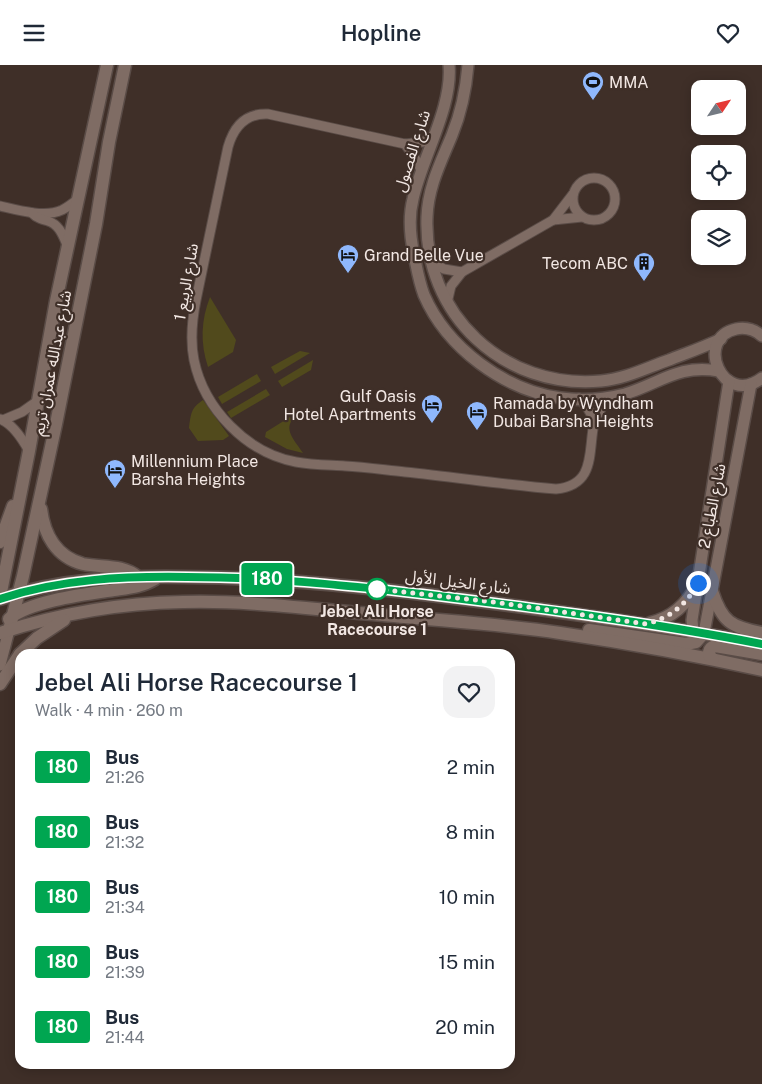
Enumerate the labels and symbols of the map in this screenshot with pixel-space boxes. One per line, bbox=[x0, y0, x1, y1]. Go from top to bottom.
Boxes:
sports icon: MMA bbox=[581, 70, 605, 101]
place label: MMA bbox=[609, 73, 649, 92]
north arrow bbox=[691, 80, 746, 135]
street label: شارع الفصول bbox=[390, 108, 437, 195]
street label: شارع الربيع 1 bbox=[170, 242, 205, 323]
hotel icon: Grand Belle Vue bbox=[336, 243, 360, 274]
place label: Grand Belle Vue bbox=[364, 246, 484, 265]
building icon: Tecom ABC bbox=[632, 251, 656, 282]
place label: Tecom ABC bbox=[542, 254, 628, 273]
street label: شارع عبدالله عمران تريم bbox=[29, 289, 78, 438]
place label: Gulf Oasis Hotel Apartments bbox=[283, 387, 416, 424]
hotel icon: Gulf Oasis Hotel Apartments bbox=[420, 393, 444, 424]
place label: Ramada by Wyndham Dubai Barsha Heights bbox=[493, 394, 654, 431]
hotel icon: Ramada by Wyndham Dubai Barsha Heights bbox=[465, 400, 489, 431]
place label: Millennium Place Barsha Heights bbox=[131, 452, 258, 489]
hotel icon: Millennium Place Barsha Heights bbox=[103, 458, 127, 489]
street label: شارع الطباع 2 bbox=[694, 462, 732, 551]
line badge: 180 bbox=[238, 563, 296, 595]
street label: شارع الخيل الأول bbox=[404, 566, 512, 601]
your location bbox=[686, 571, 711, 596]
marker: Jebel Ali Horse Racecourse 1 bbox=[366, 578, 388, 600]
place label: Jebel Ali Horse Racecourse 1 bbox=[320, 602, 434, 639]

